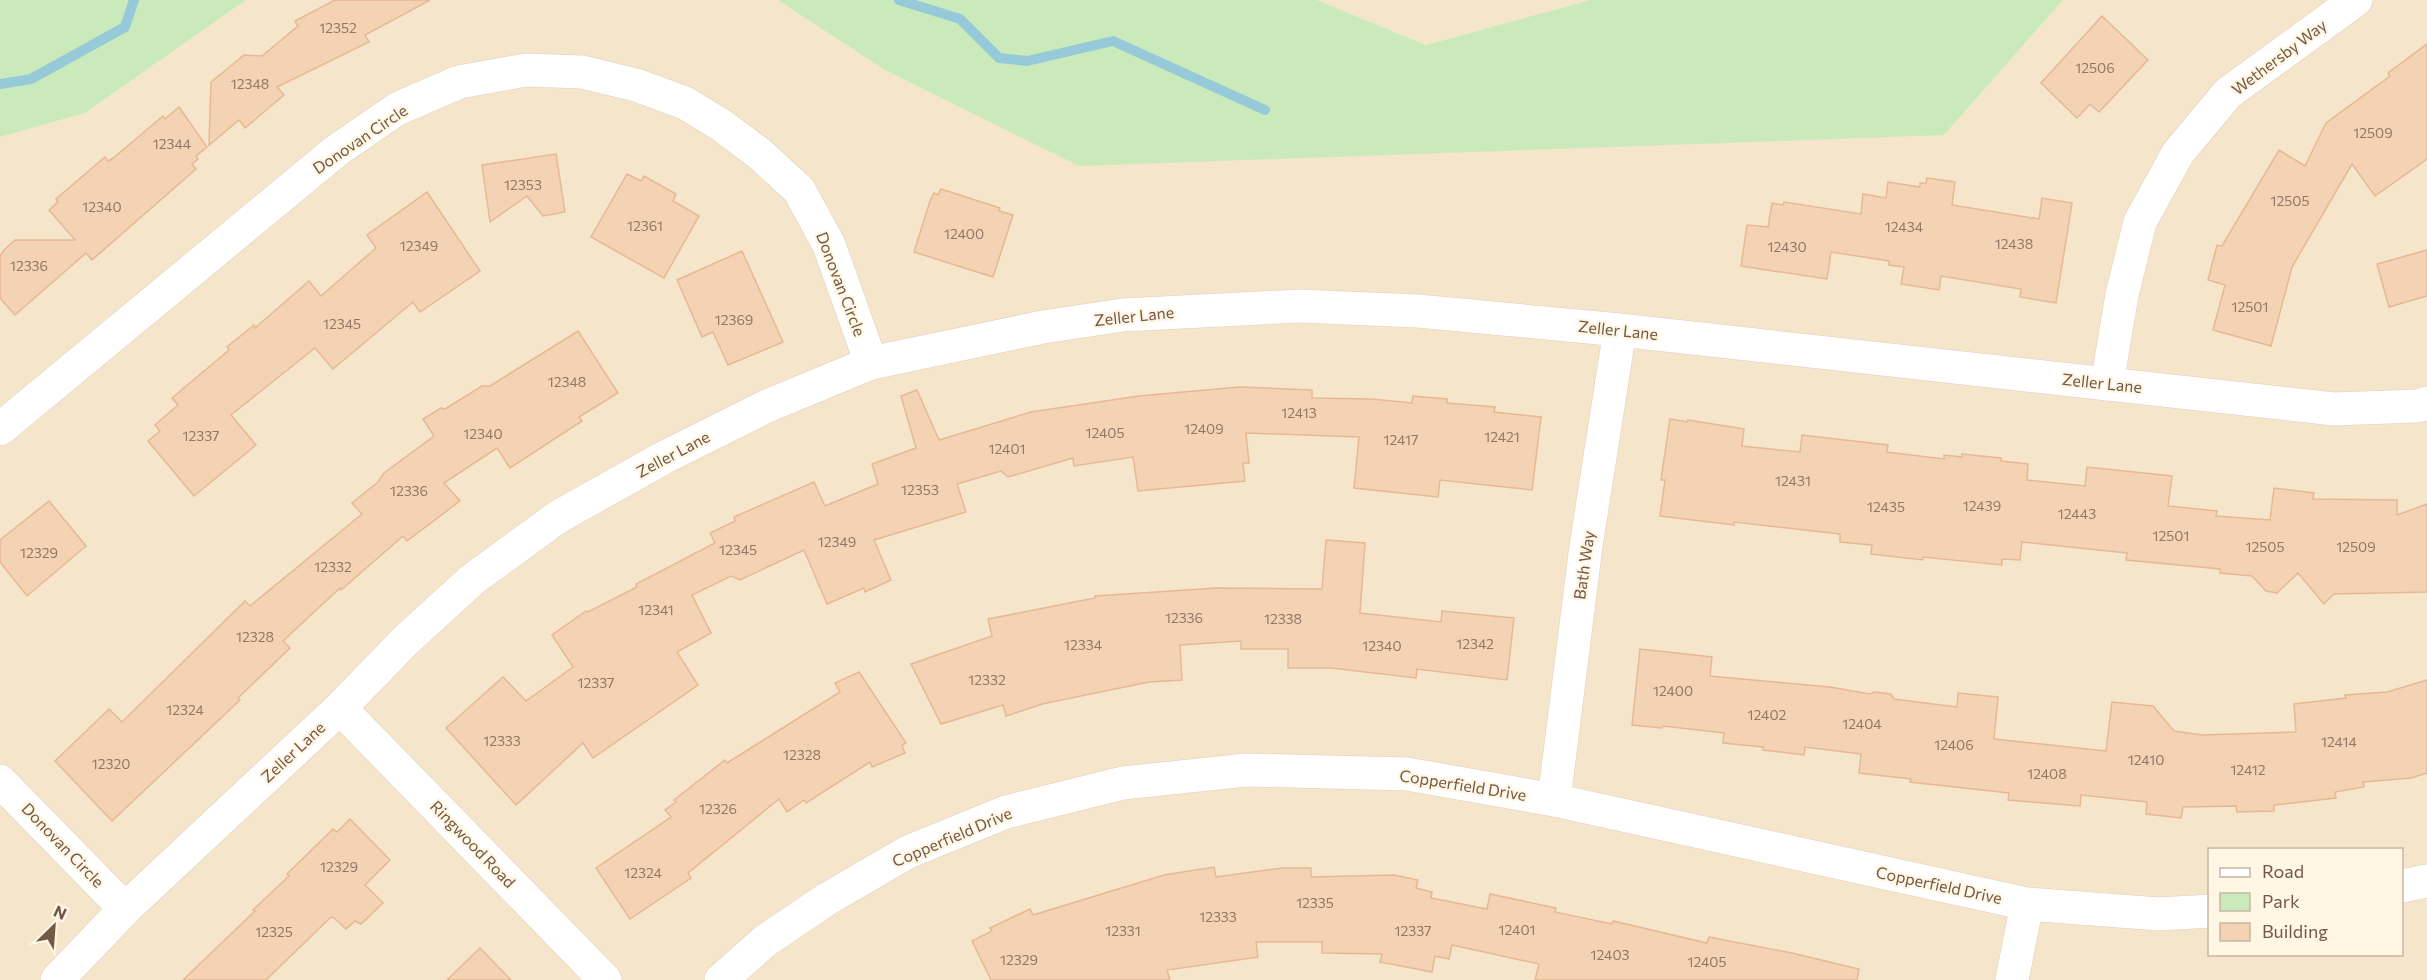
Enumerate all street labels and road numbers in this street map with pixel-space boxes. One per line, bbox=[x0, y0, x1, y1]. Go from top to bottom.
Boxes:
street label: Wethersby Way bbox=[2228, 15, 2330, 98]
street label: Donovan Circle bbox=[309, 100, 411, 177]
street label: Donovan Circle bbox=[813, 229, 870, 339]
street label: Zeller Lane bbox=[1093, 302, 1175, 329]
street label: Zeller Lane bbox=[1577, 316, 1659, 343]
street label: Zeller Lane bbox=[2061, 369, 2143, 396]
street label: Zeller Lane bbox=[633, 426, 713, 481]
street label: Bath Way bbox=[1569, 529, 1598, 601]
street label: Zeller Lane bbox=[257, 717, 329, 786]
street label: Copperfield Drive bbox=[1398, 765, 1528, 804]
street label: Ringwood Road bbox=[427, 796, 520, 891]
street label: Donovan Circle bbox=[18, 798, 108, 891]
street label: Copperfield Drive bbox=[889, 803, 1015, 870]
street label: Copperfield Drive bbox=[1874, 862, 2004, 907]

